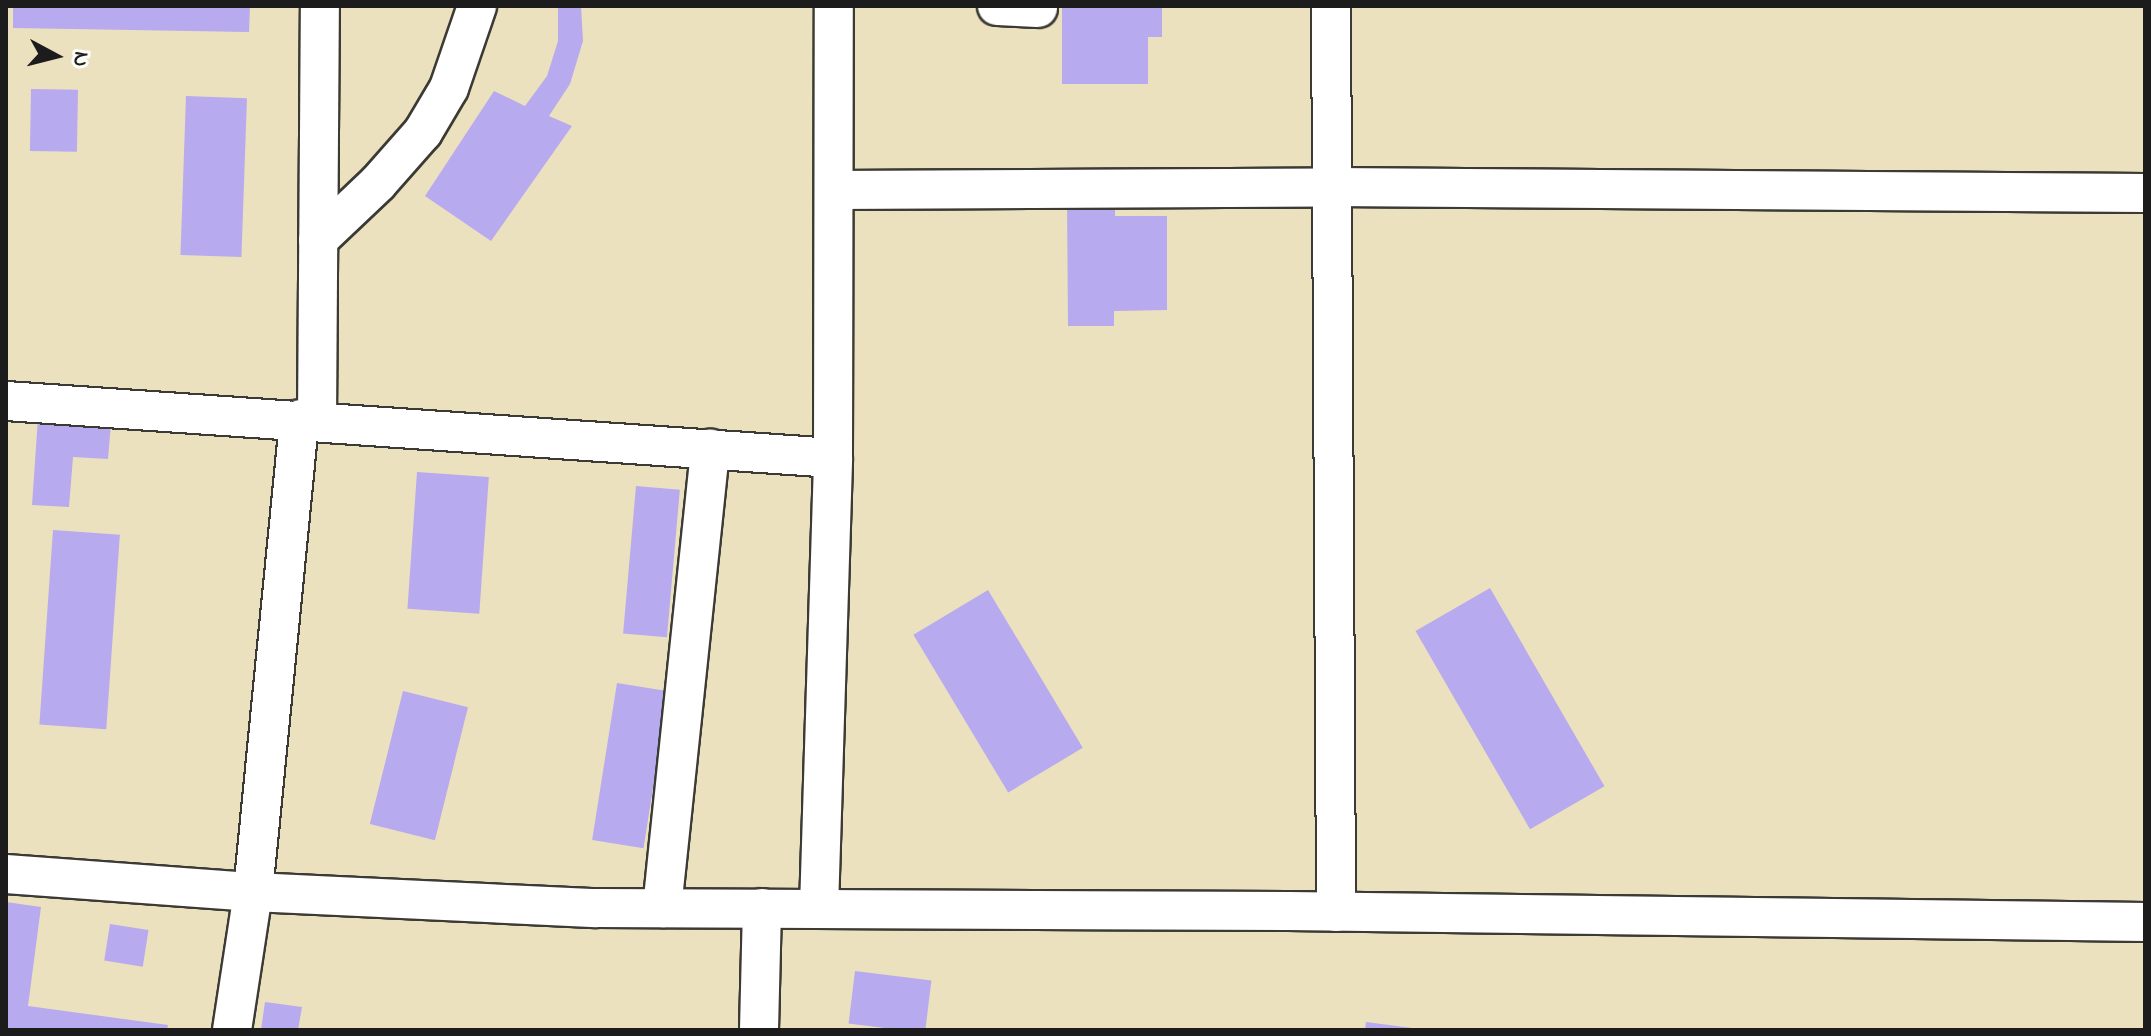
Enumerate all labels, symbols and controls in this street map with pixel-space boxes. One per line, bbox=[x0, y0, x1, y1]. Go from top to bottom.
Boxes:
north arrow bbox=[16, 16, 96, 96]
text: N bbox=[63, 50, 97, 68]

